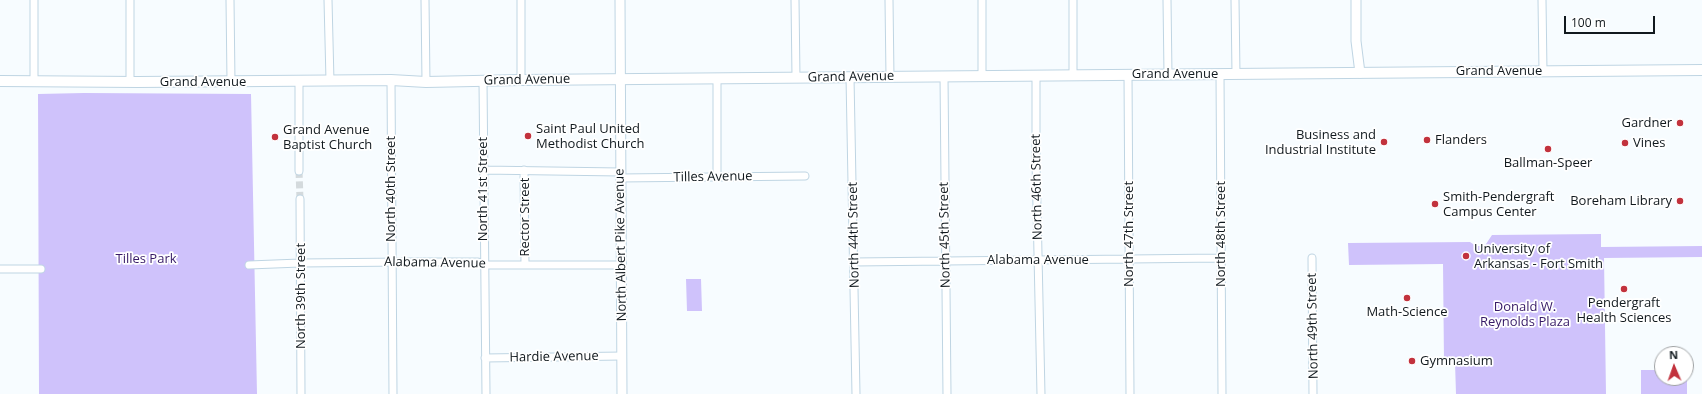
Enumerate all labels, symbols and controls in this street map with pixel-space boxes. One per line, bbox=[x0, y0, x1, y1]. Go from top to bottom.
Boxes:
scale bar bbox=[1566, 8, 1657, 34]
text: 100 m bbox=[1571, 14, 1606, 31]
street label: Grand Avenue bbox=[1456, 63, 1542, 79]
street label: Grand Avenue bbox=[1132, 66, 1218, 82]
street label: Grand Avenue bbox=[808, 68, 894, 86]
street label: Grand Avenue bbox=[484, 71, 570, 89]
street label: Grand Avenue bbox=[160, 74, 246, 90]
place label: Gardner bbox=[1621, 115, 1672, 131]
marker: Gardner bbox=[1675, 118, 1685, 128]
place label: Saint Paul United Methodist Church bbox=[536, 121, 645, 152]
place label: Grand Avenue Baptist Church bbox=[283, 122, 372, 153]
place label: Business and Industrial Institute bbox=[1265, 127, 1376, 158]
marker: Saint Paul United Methodist Church bbox=[523, 131, 533, 141]
marker: Grand Avenue Baptist Church bbox=[270, 132, 280, 142]
place label: Flanders bbox=[1435, 132, 1487, 148]
street label: North 46th Street bbox=[1028, 134, 1046, 240]
marker: Flanders bbox=[1422, 135, 1432, 145]
place label: Vines bbox=[1633, 135, 1666, 151]
street label: North 40th Street bbox=[383, 136, 399, 242]
street label: North 41st Street bbox=[475, 137, 491, 241]
marker: Business and Industrial Institute bbox=[1379, 137, 1389, 147]
marker: Vines bbox=[1620, 138, 1630, 148]
marker: Ballman-Speer bbox=[1543, 144, 1553, 154]
place label: Ballman-Speer bbox=[1504, 155, 1592, 171]
street label: North Albert Pike Avenue bbox=[612, 168, 630, 322]
street label: Tilles Avenue bbox=[673, 169, 753, 185]
street label: Rector Street bbox=[517, 177, 533, 257]
street label: North 47th Street bbox=[1121, 181, 1137, 287]
street label: North 48th Street bbox=[1213, 181, 1229, 287]
street label: North 44th Street bbox=[845, 182, 863, 288]
street label: North 45th Street bbox=[936, 182, 954, 288]
place label: Smith-Pendergraft Campus Center bbox=[1443, 189, 1554, 220]
place label: Boreham Library bbox=[1570, 193, 1672, 209]
marker: Boreham Library bbox=[1675, 196, 1685, 206]
marker: Smith-Pendergraft Campus Center bbox=[1430, 199, 1440, 209]
place label: University of Arkansas - Fort Smith bbox=[1474, 241, 1603, 272]
street label: North 39th Street bbox=[293, 243, 309, 349]
park label: Tilles Park bbox=[115, 251, 177, 267]
marker: University of Arkansas - Fort Smith bbox=[1461, 251, 1471, 261]
street label: Alabama Avenue bbox=[987, 252, 1089, 268]
street label: Alabama Avenue bbox=[384, 254, 486, 272]
street label: North 49th Street bbox=[1304, 273, 1322, 379]
marker: Pendergraft Health Sciences bbox=[1619, 284, 1629, 294]
marker: Math-Science bbox=[1402, 293, 1412, 303]
place label: Pendergraft Health Sciences bbox=[1576, 295, 1672, 326]
park label: Donald W. Reynolds Plaza bbox=[1480, 299, 1570, 330]
place label: Math-Science bbox=[1366, 304, 1448, 320]
north arrow bbox=[1654, 346, 1694, 386]
text: N bbox=[1669, 347, 1678, 362]
street label: Hardie Avenue bbox=[509, 348, 599, 366]
place label: Gymnasium bbox=[1420, 353, 1493, 369]
marker: Gymnasium bbox=[1407, 356, 1417, 366]

